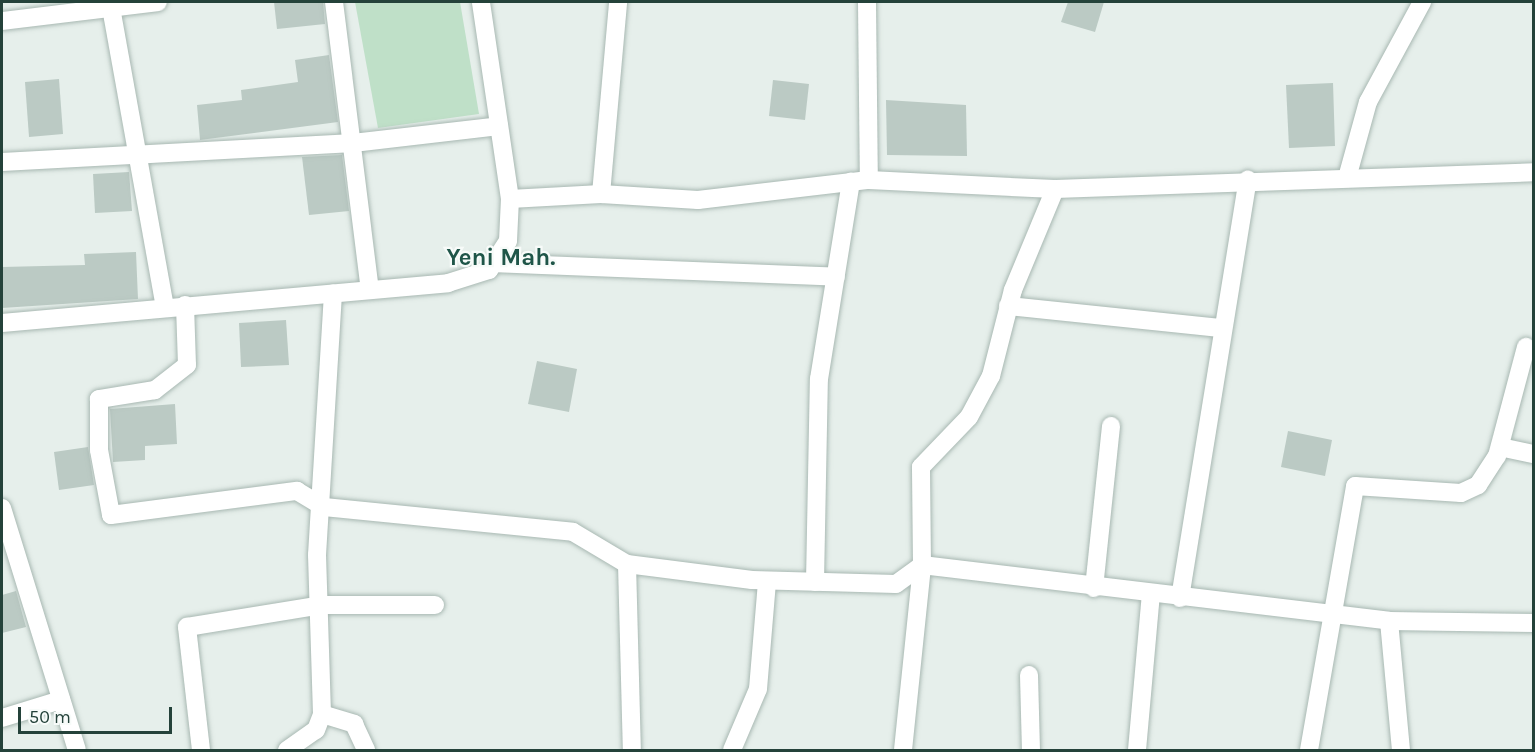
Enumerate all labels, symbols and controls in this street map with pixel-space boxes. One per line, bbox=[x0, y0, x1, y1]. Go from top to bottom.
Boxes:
district label: Yeni Mah. bbox=[447, 244, 555, 272]
scale bar bbox=[21, 695, 176, 733]
text: 50 m bbox=[29, 706, 71, 728]

